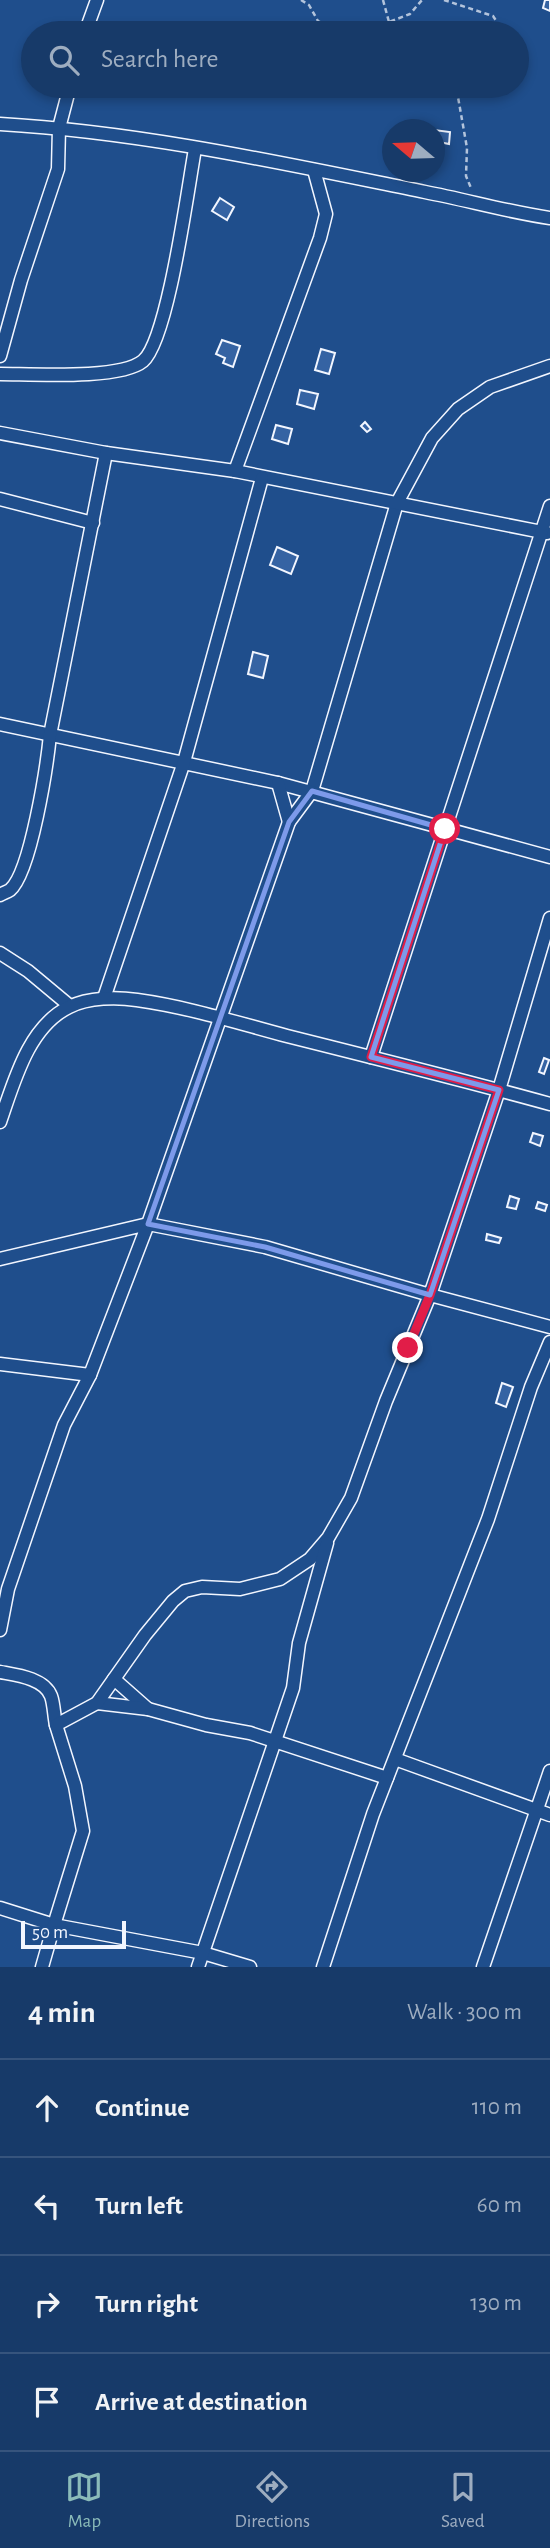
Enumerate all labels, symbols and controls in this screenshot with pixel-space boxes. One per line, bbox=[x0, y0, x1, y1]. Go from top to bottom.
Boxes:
search box bbox=[21, 21, 529, 98]
icon: search bbox=[45, 41, 83, 79]
text: Search here bbox=[101, 46, 219, 72]
north arrow bbox=[382, 119, 445, 182]
route start bbox=[429, 813, 460, 844]
route end bbox=[392, 1332, 423, 1363]
scale bar bbox=[21, 1918, 126, 1950]
text: 50 m bbox=[32, 1923, 68, 1942]
text: 4 min bbox=[28, 1998, 96, 2028]
text: Walk · 300 m bbox=[407, 2001, 522, 2024]
icon: ahead bbox=[28, 2089, 66, 2127]
text: Continue bbox=[95, 2095, 190, 2121]
text: 110 m bbox=[472, 2096, 522, 2119]
icon: left bbox=[28, 2187, 66, 2225]
text: Turn left bbox=[95, 2193, 183, 2219]
text: 60 m bbox=[477, 2194, 522, 2217]
icon: right bbox=[28, 2285, 66, 2323]
text: Turn right bbox=[95, 2291, 198, 2317]
text: 130 m bbox=[470, 2292, 522, 2315]
icon: arrive bbox=[28, 2383, 66, 2421]
text: Arrive at destination bbox=[95, 2389, 308, 2415]
tab: Map bbox=[65, 2468, 103, 2533]
tab: Directions bbox=[234, 2468, 310, 2533]
tab: Saved bbox=[441, 2468, 485, 2533]

